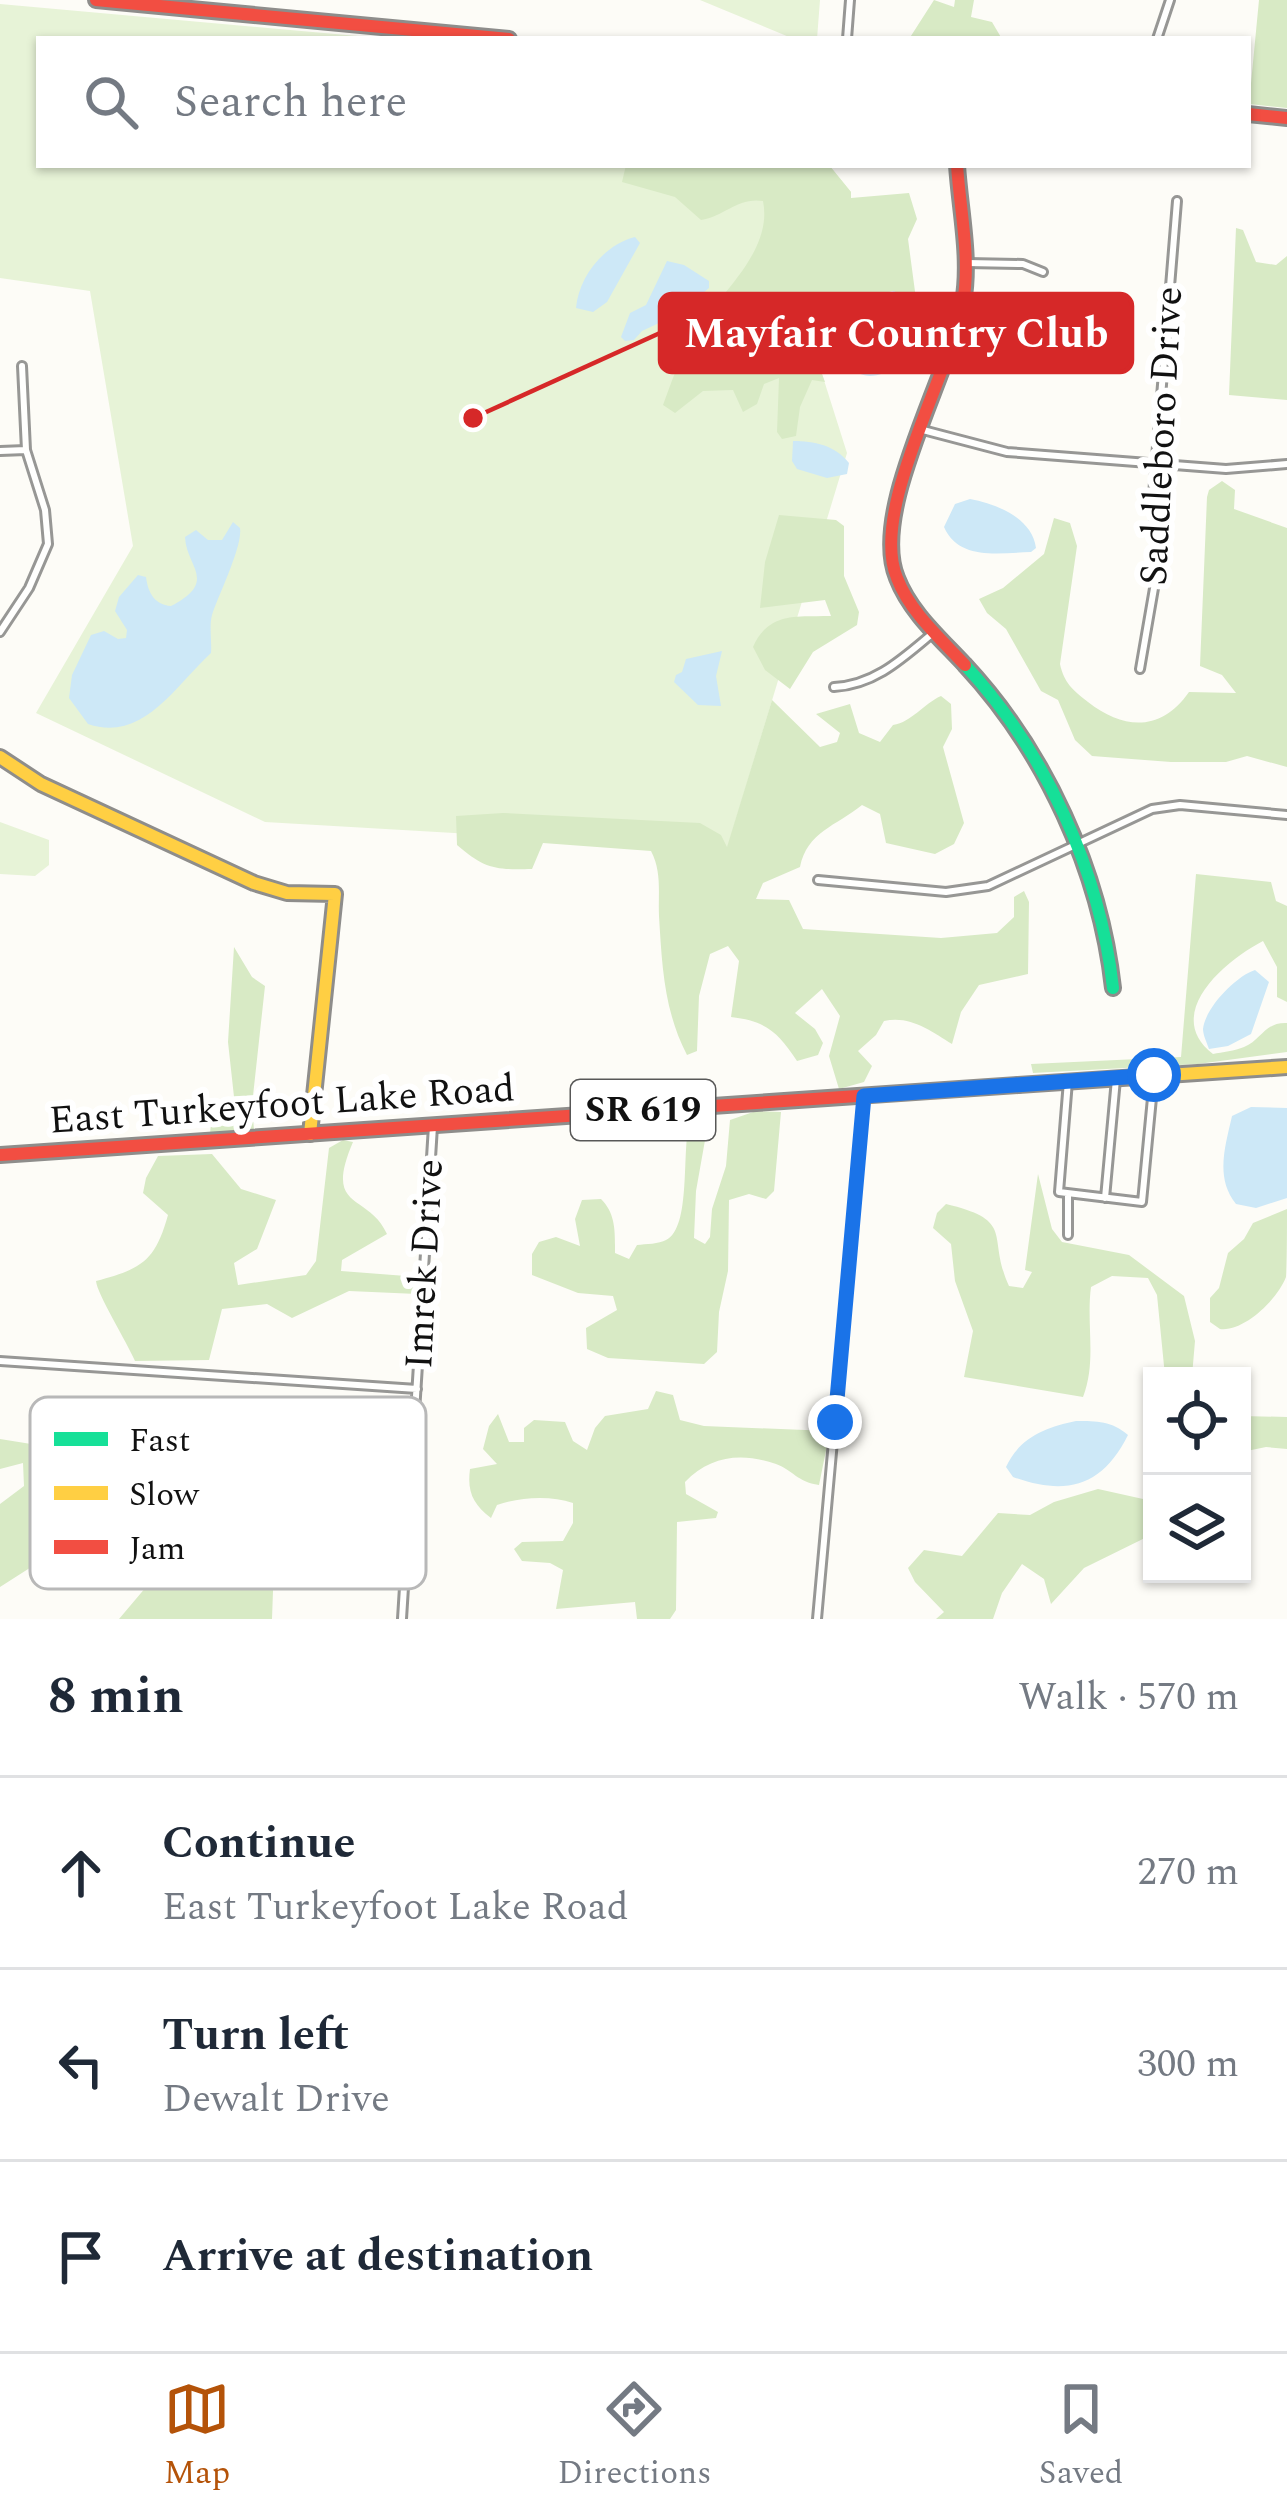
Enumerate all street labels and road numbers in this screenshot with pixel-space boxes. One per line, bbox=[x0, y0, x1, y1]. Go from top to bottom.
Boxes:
street label: Saddleboro Drive bbox=[1125, 285, 1199, 587]
street label: East Turkeyfoot Lake Road bbox=[47, 1059, 517, 1151]
road number: SR 619 bbox=[571, 1080, 715, 1140]
street label: Imrek Drive bbox=[390, 1158, 460, 1370]

